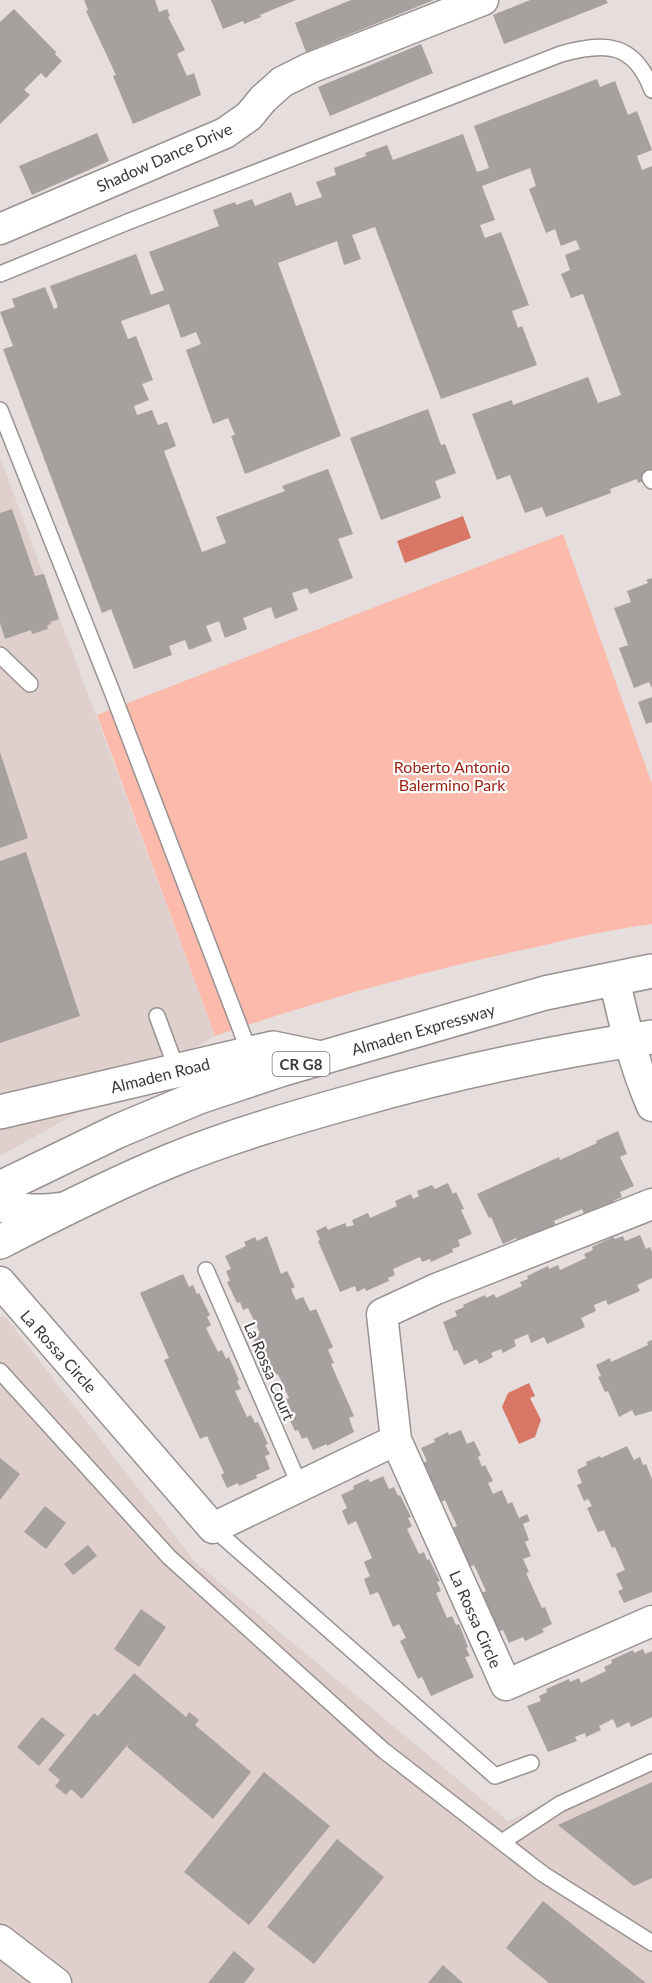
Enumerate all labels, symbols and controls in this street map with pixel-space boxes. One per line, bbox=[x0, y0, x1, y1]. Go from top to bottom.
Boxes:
street label: Shadow Dance Drive bbox=[93, 118, 235, 196]
park label: Roberto Antonio Balermino Park bbox=[394, 757, 510, 794]
street label: Almaden Expressway bbox=[349, 999, 498, 1059]
road number: CR G8 bbox=[272, 1052, 330, 1076]
street label: Almaden Road bbox=[108, 1053, 212, 1097]
street label: La Rossa Circle bbox=[17, 1306, 101, 1396]
street label: La Rossa Court bbox=[241, 1319, 299, 1423]
street label: La Rossa Circle bbox=[446, 1567, 506, 1671]

